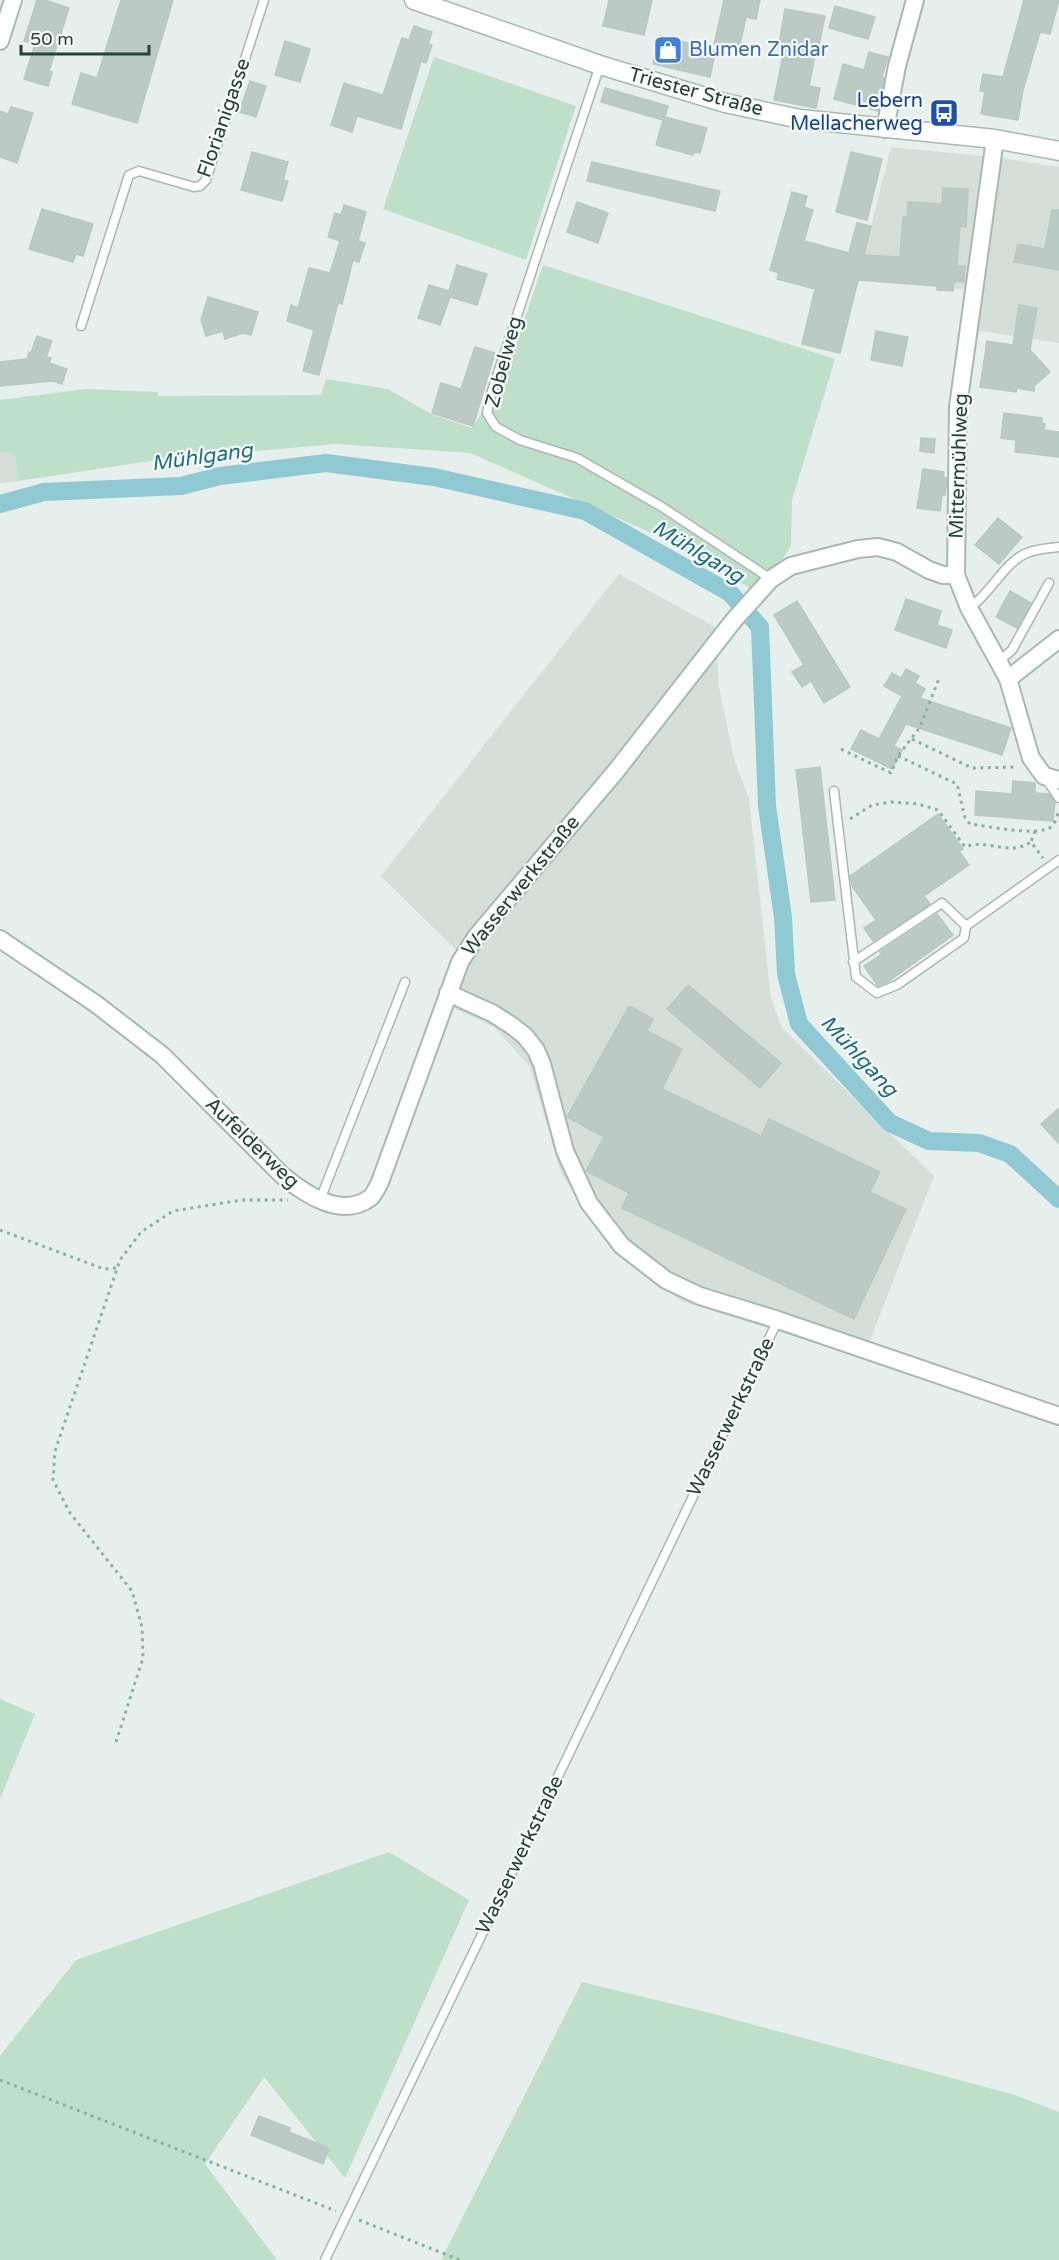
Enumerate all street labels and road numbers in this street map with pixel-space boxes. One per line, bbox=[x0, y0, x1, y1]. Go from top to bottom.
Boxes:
street label: Florianigasse bbox=[192, 55, 256, 181]
street label: Triester Straße bbox=[626, 63, 766, 121]
street label: Zobelweg bbox=[480, 314, 528, 410]
street label: Mittermühlweg bbox=[944, 393, 974, 539]
street label: Wasserwerkstraße bbox=[457, 811, 585, 961]
street label: Aufelderweg bbox=[200, 1092, 304, 1194]
street label: Wasserwerkstraße bbox=[682, 1334, 780, 1500]
street label: Wasserwerkstraße bbox=[471, 1772, 569, 1938]

